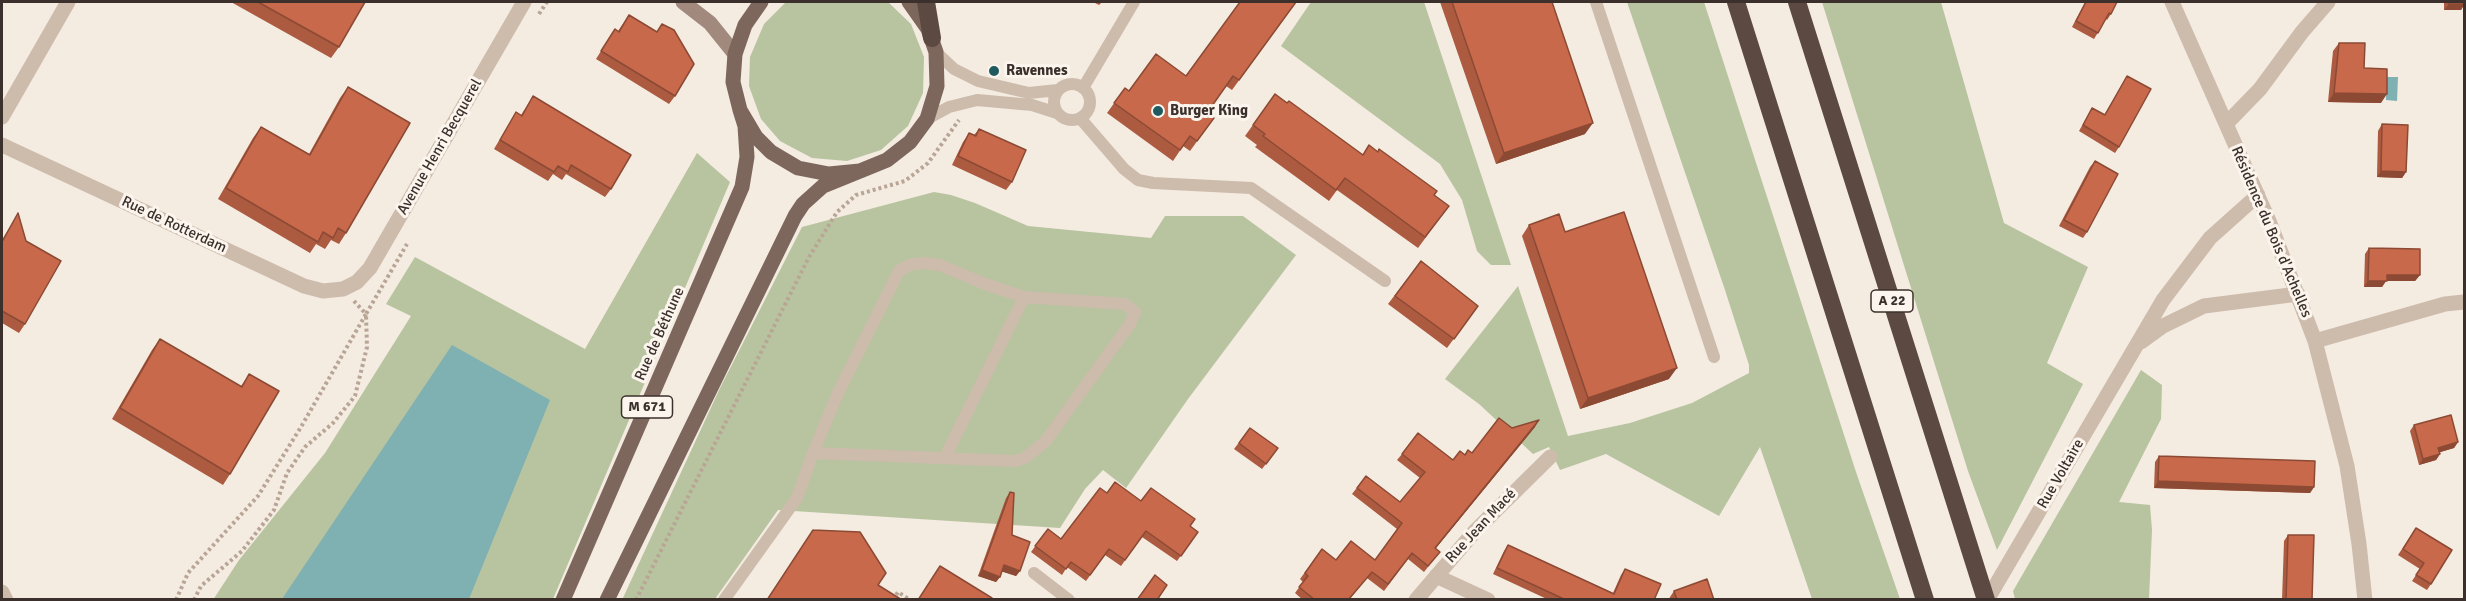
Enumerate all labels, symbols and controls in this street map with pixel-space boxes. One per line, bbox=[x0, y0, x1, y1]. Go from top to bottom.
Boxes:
place label: Ravennes bbox=[1006, 62, 1068, 80]
marker: Ravennes bbox=[987, 64, 1001, 78]
street label: Avenue Henri Becquerel bbox=[394, 76, 486, 218]
place label: Burger King bbox=[1170, 102, 1248, 120]
marker: Burger King bbox=[1151, 104, 1165, 118]
street label: Résidence du Bois d'Achelles bbox=[2227, 144, 2315, 320]
street label: Rue de Rotterdam bbox=[119, 193, 229, 257]
street label: Rue de Béthune bbox=[631, 285, 689, 383]
road number: A 22 bbox=[1871, 290, 1913, 312]
road number: M 671 bbox=[622, 396, 672, 418]
street label: Rue Voltaire bbox=[2034, 436, 2088, 512]
street label: Rue Jean Macé bbox=[1442, 485, 1520, 567]

